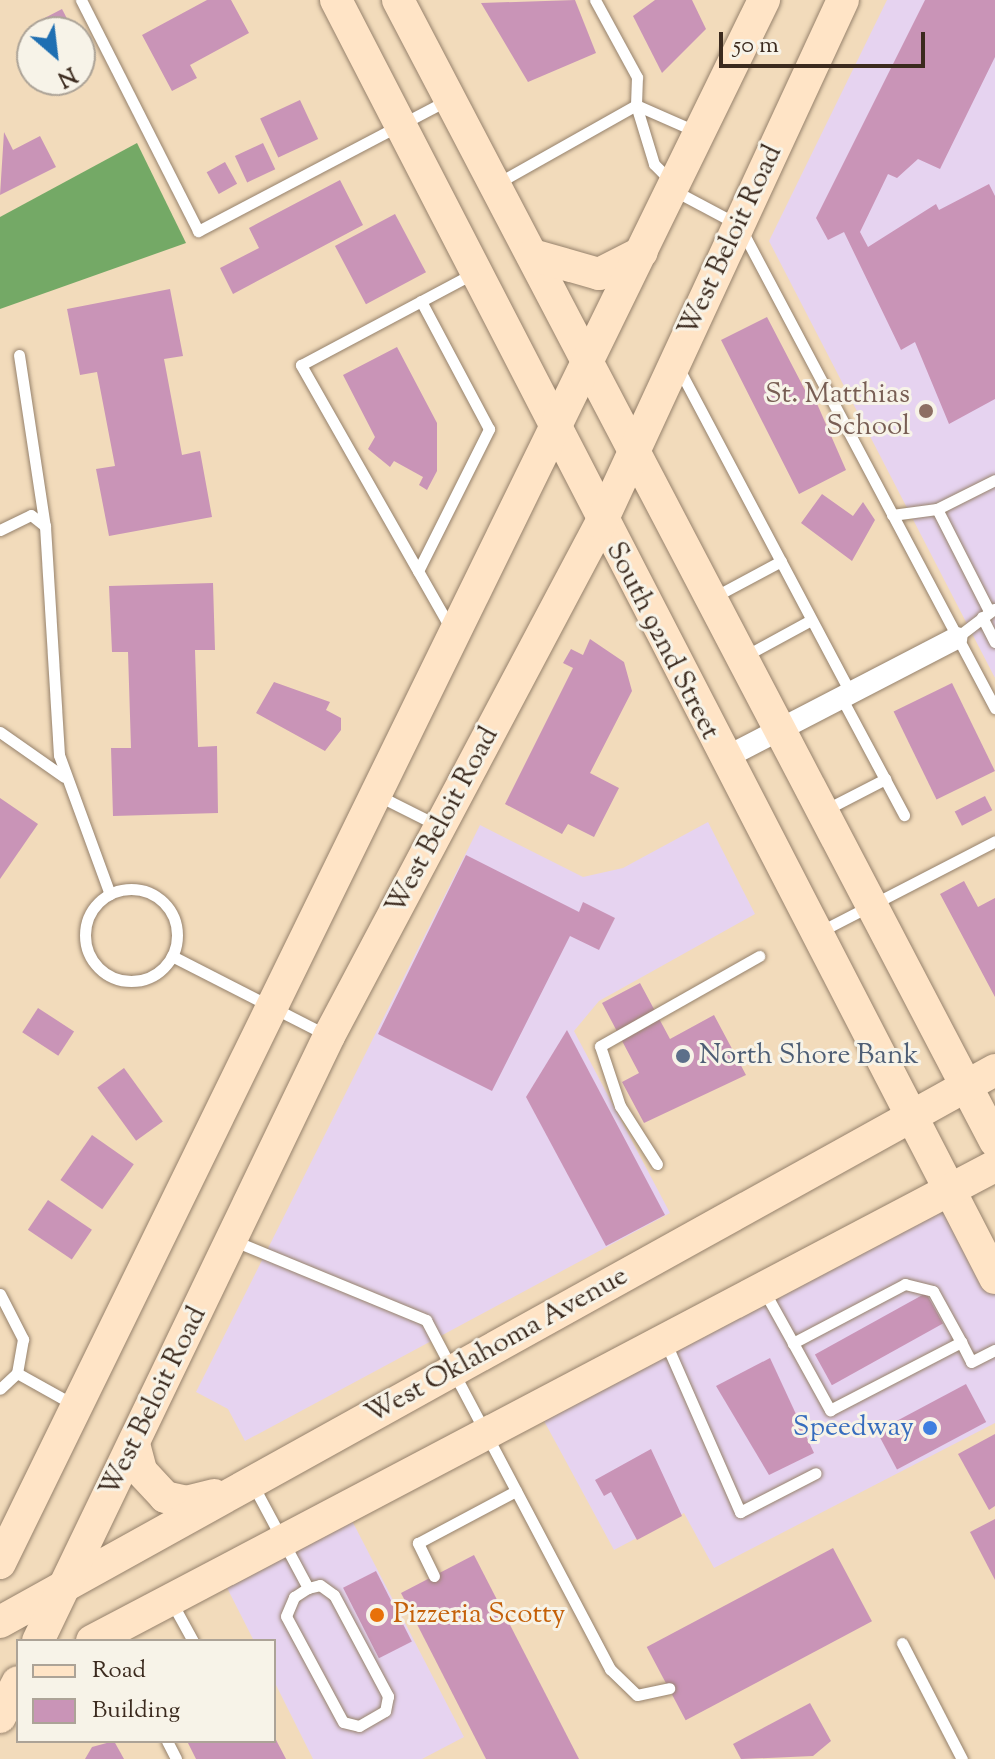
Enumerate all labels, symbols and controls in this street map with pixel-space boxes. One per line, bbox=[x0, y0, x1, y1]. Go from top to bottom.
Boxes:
north arrow bbox=[16, 16, 96, 96]
scale bar bbox=[723, 16, 929, 66]
text: 50 m bbox=[733, 29, 779, 63]
text: N bbox=[51, 57, 82, 94]
street label: West Beloit Road bbox=[672, 140, 790, 342]
place label: St. Matthias School bbox=[765, 378, 910, 444]
marker: St. Matthias School bbox=[917, 402, 935, 420]
street label: South 92nd Street bbox=[598, 537, 726, 745]
street label: West Beloit Road bbox=[379, 721, 507, 921]
place label: North Shore Bank bbox=[699, 1039, 919, 1073]
marker: North Shore Bank bbox=[674, 1047, 692, 1065]
street label: West Oklahoma Avenue bbox=[360, 1260, 634, 1432]
street label: West Beloit Road bbox=[93, 1301, 215, 1503]
place label: Speedway bbox=[793, 1411, 914, 1445]
marker: Speedway bbox=[921, 1419, 939, 1437]
place label: Pizzeria Scotty bbox=[393, 1598, 566, 1632]
marker: Pizzeria Scotty bbox=[368, 1606, 386, 1624]
legend bbox=[16, 1639, 276, 1743]
text: Road bbox=[92, 1654, 146, 1688]
text: Building bbox=[92, 1694, 180, 1728]

